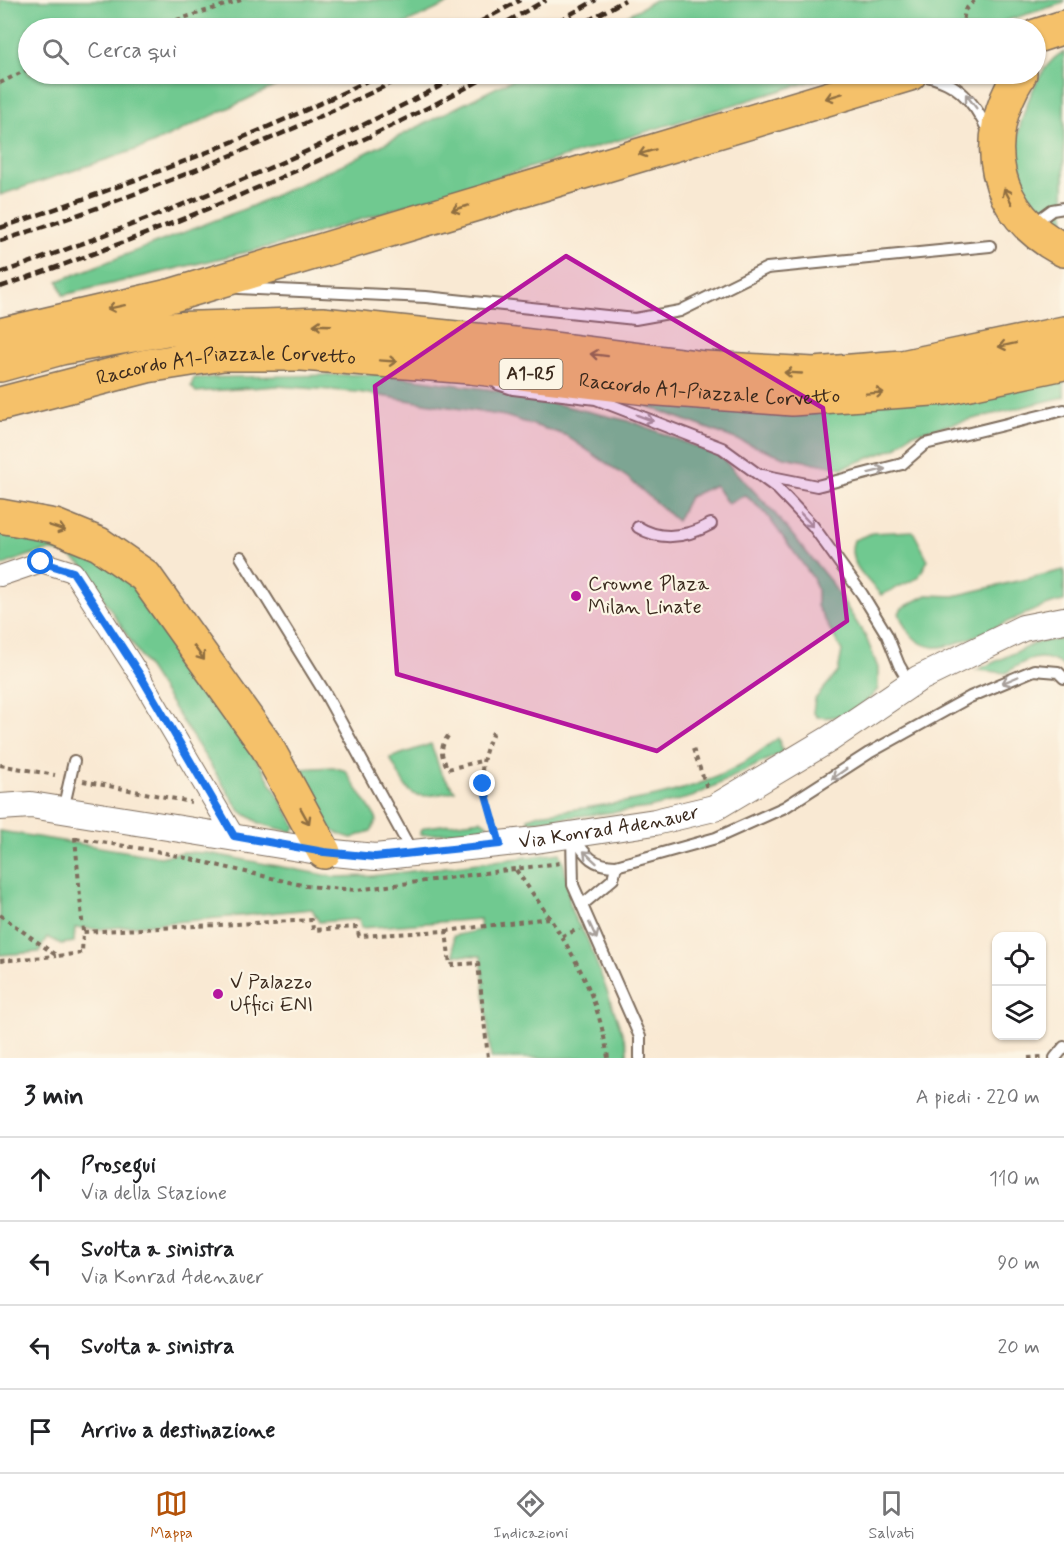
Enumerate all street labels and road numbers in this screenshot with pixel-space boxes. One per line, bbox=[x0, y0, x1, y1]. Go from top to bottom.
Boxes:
street label: Raccordo A1-Piazzale Corvetto bbox=[93, 340, 357, 392]
road number: A1-R5 bbox=[500, 359, 562, 389]
street label: Raccordo A1-Piazzale Corvetto bbox=[577, 367, 841, 413]
street label: Via Konrad Adenauer bbox=[517, 798, 702, 855]

